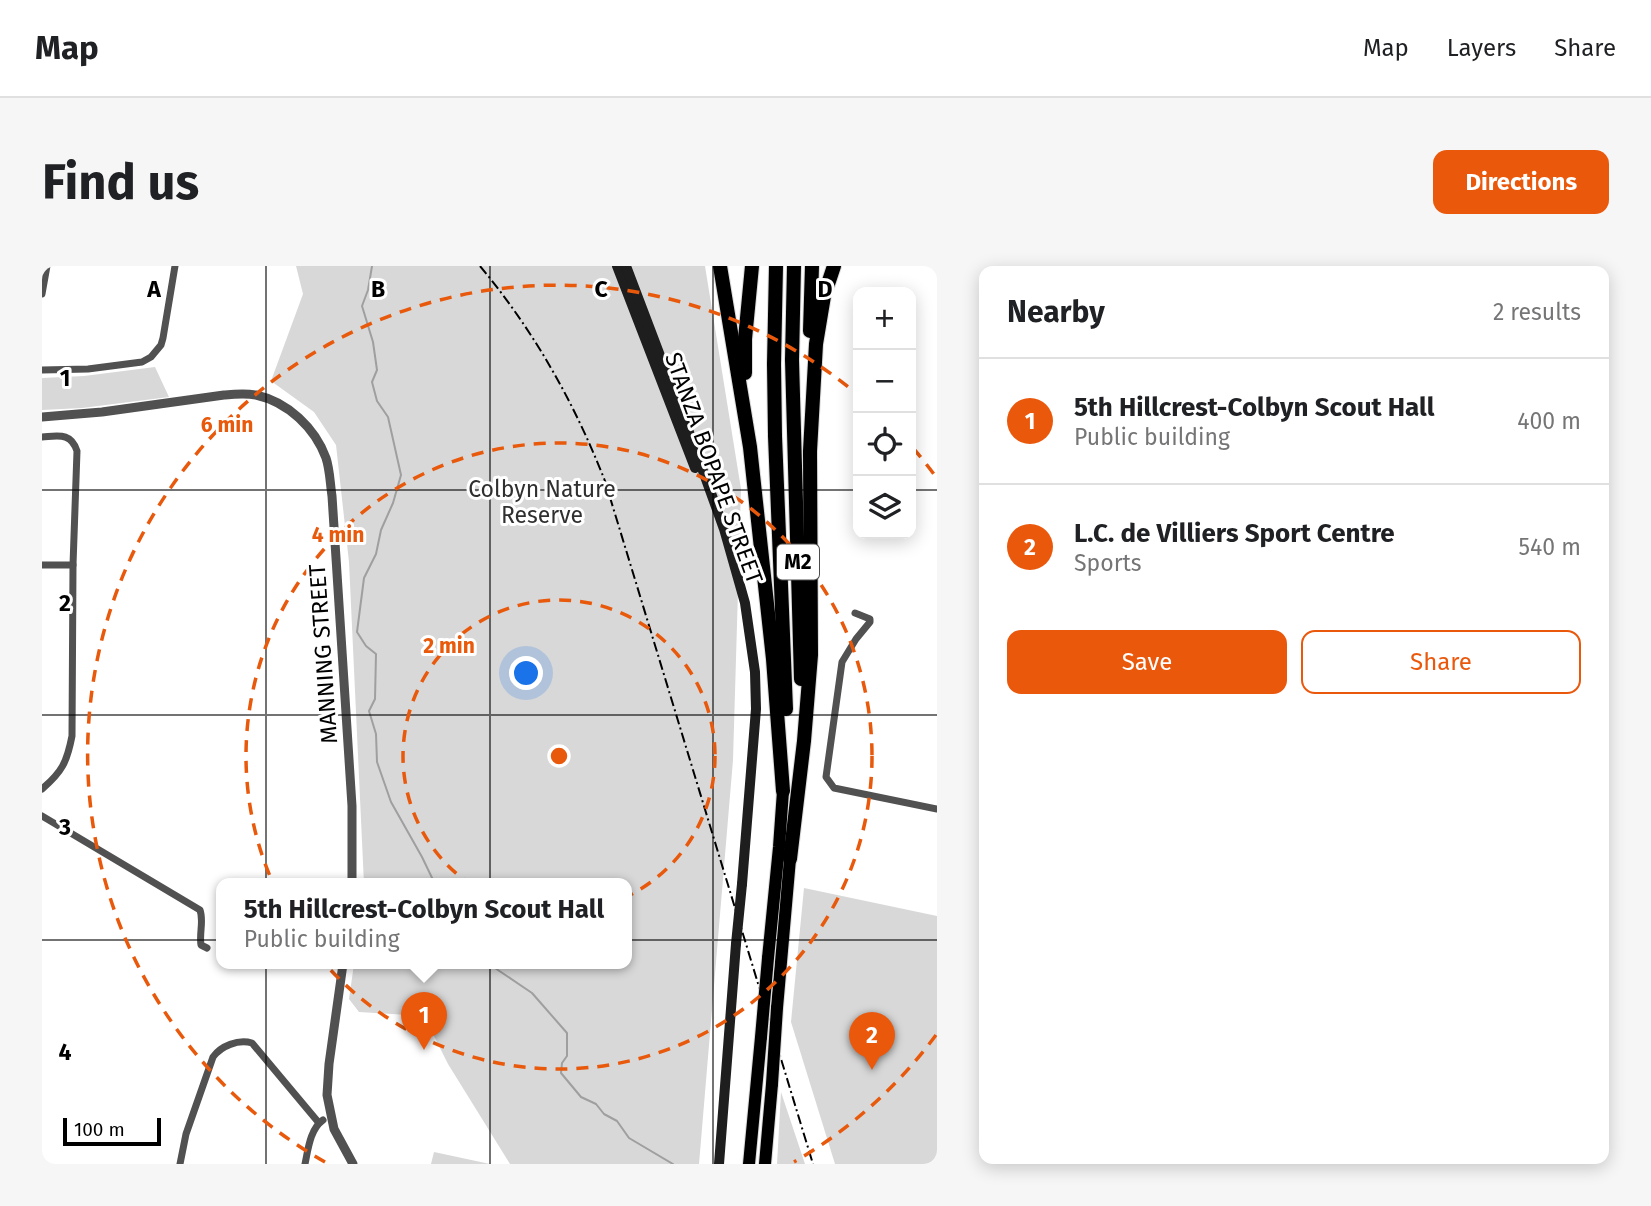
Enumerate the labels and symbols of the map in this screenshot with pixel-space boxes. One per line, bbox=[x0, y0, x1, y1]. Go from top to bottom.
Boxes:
text: A bbox=[146, 275, 161, 303]
text: B bbox=[371, 275, 385, 303]
text: C bbox=[594, 275, 608, 303]
text: D bbox=[818, 275, 833, 303]
street label: STANZA BOPAPE STREET bbox=[659, 349, 769, 588]
text: 1 bbox=[60, 364, 70, 392]
text: 6 min bbox=[201, 412, 253, 438]
park label: Colbyn Nature Reserve bbox=[468, 475, 616, 529]
text: 4 min bbox=[312, 522, 364, 548]
road number: M2 bbox=[777, 544, 819, 580]
street label: MANNING STREET bbox=[303, 563, 343, 745]
text: 2 bbox=[59, 589, 71, 617]
text: 2 min bbox=[423, 633, 475, 659]
your location bbox=[509, 656, 543, 690]
centre of rings bbox=[547, 744, 571, 768]
text: 3 bbox=[58, 813, 71, 841]
pin: 1 bbox=[401, 992, 447, 1050]
pin: 2 bbox=[849, 1012, 895, 1070]
text: 4 bbox=[59, 1038, 72, 1066]
scale bar bbox=[63, 1115, 161, 1147]

